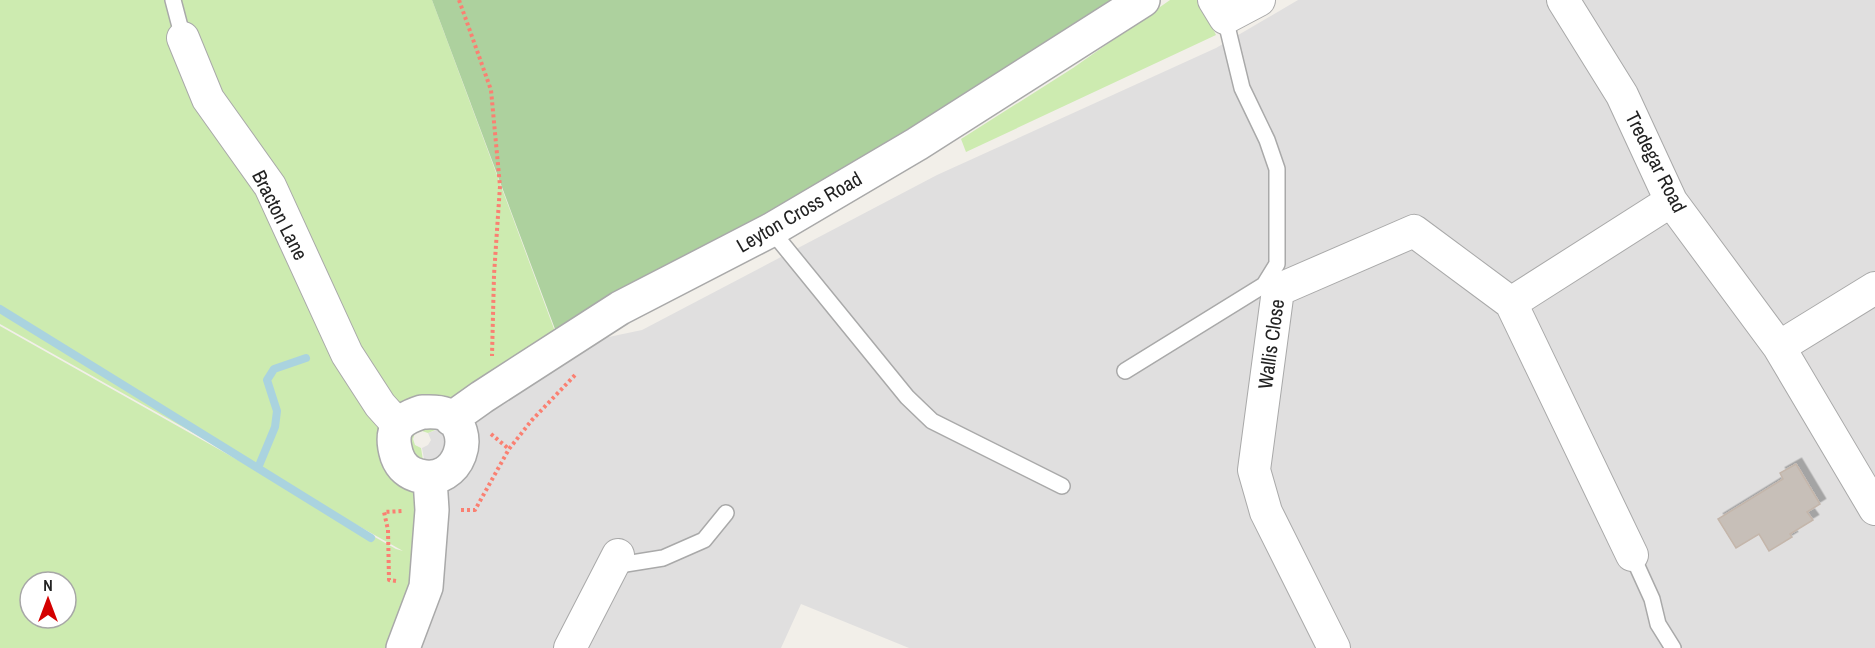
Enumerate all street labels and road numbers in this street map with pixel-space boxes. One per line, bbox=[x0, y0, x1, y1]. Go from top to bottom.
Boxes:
street label: Tredegar Road bbox=[1620, 107, 1693, 217]
street label: Bracton Lane bbox=[246, 165, 315, 264]
street label: Leyton Cross Road bbox=[731, 165, 866, 258]
street label: Wallis Close bbox=[1251, 297, 1290, 391]

